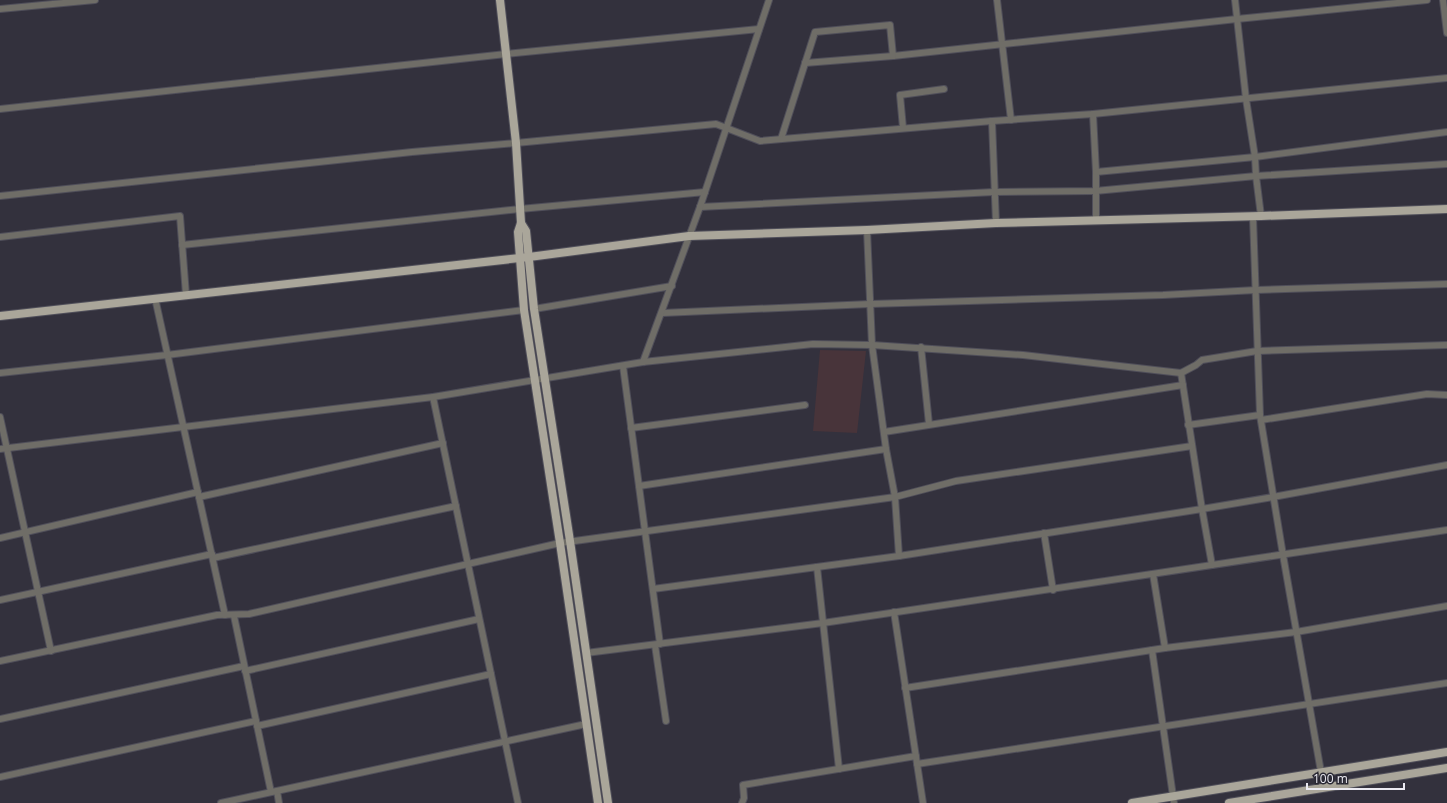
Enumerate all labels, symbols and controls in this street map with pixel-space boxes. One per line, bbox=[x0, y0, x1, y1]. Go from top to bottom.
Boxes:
scale bar bbox=[1307, 765, 1404, 791]
text: 100 m bbox=[1313, 770, 1348, 787]

